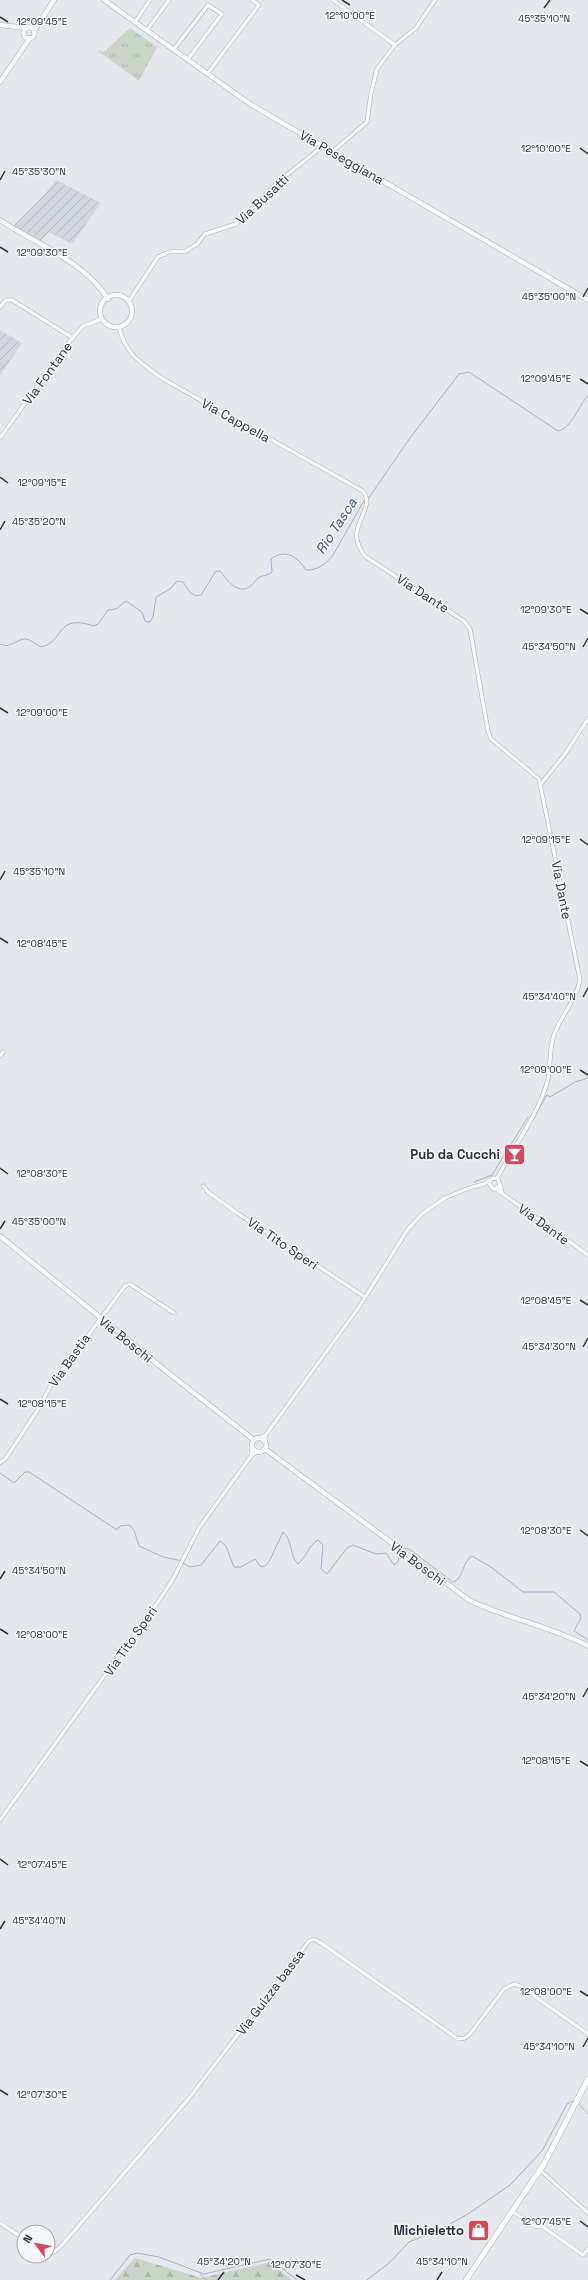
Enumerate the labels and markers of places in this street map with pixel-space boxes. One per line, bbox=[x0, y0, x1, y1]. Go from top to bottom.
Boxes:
bar icon: Pub da Cucchi bbox=[502, 1141, 528, 1167]
place label: Pub da Cucchi bbox=[410, 1146, 500, 1163]
shop icon: Michieletto bbox=[466, 2217, 492, 2243]
place label: Michieletto bbox=[393, 2222, 464, 2239]

